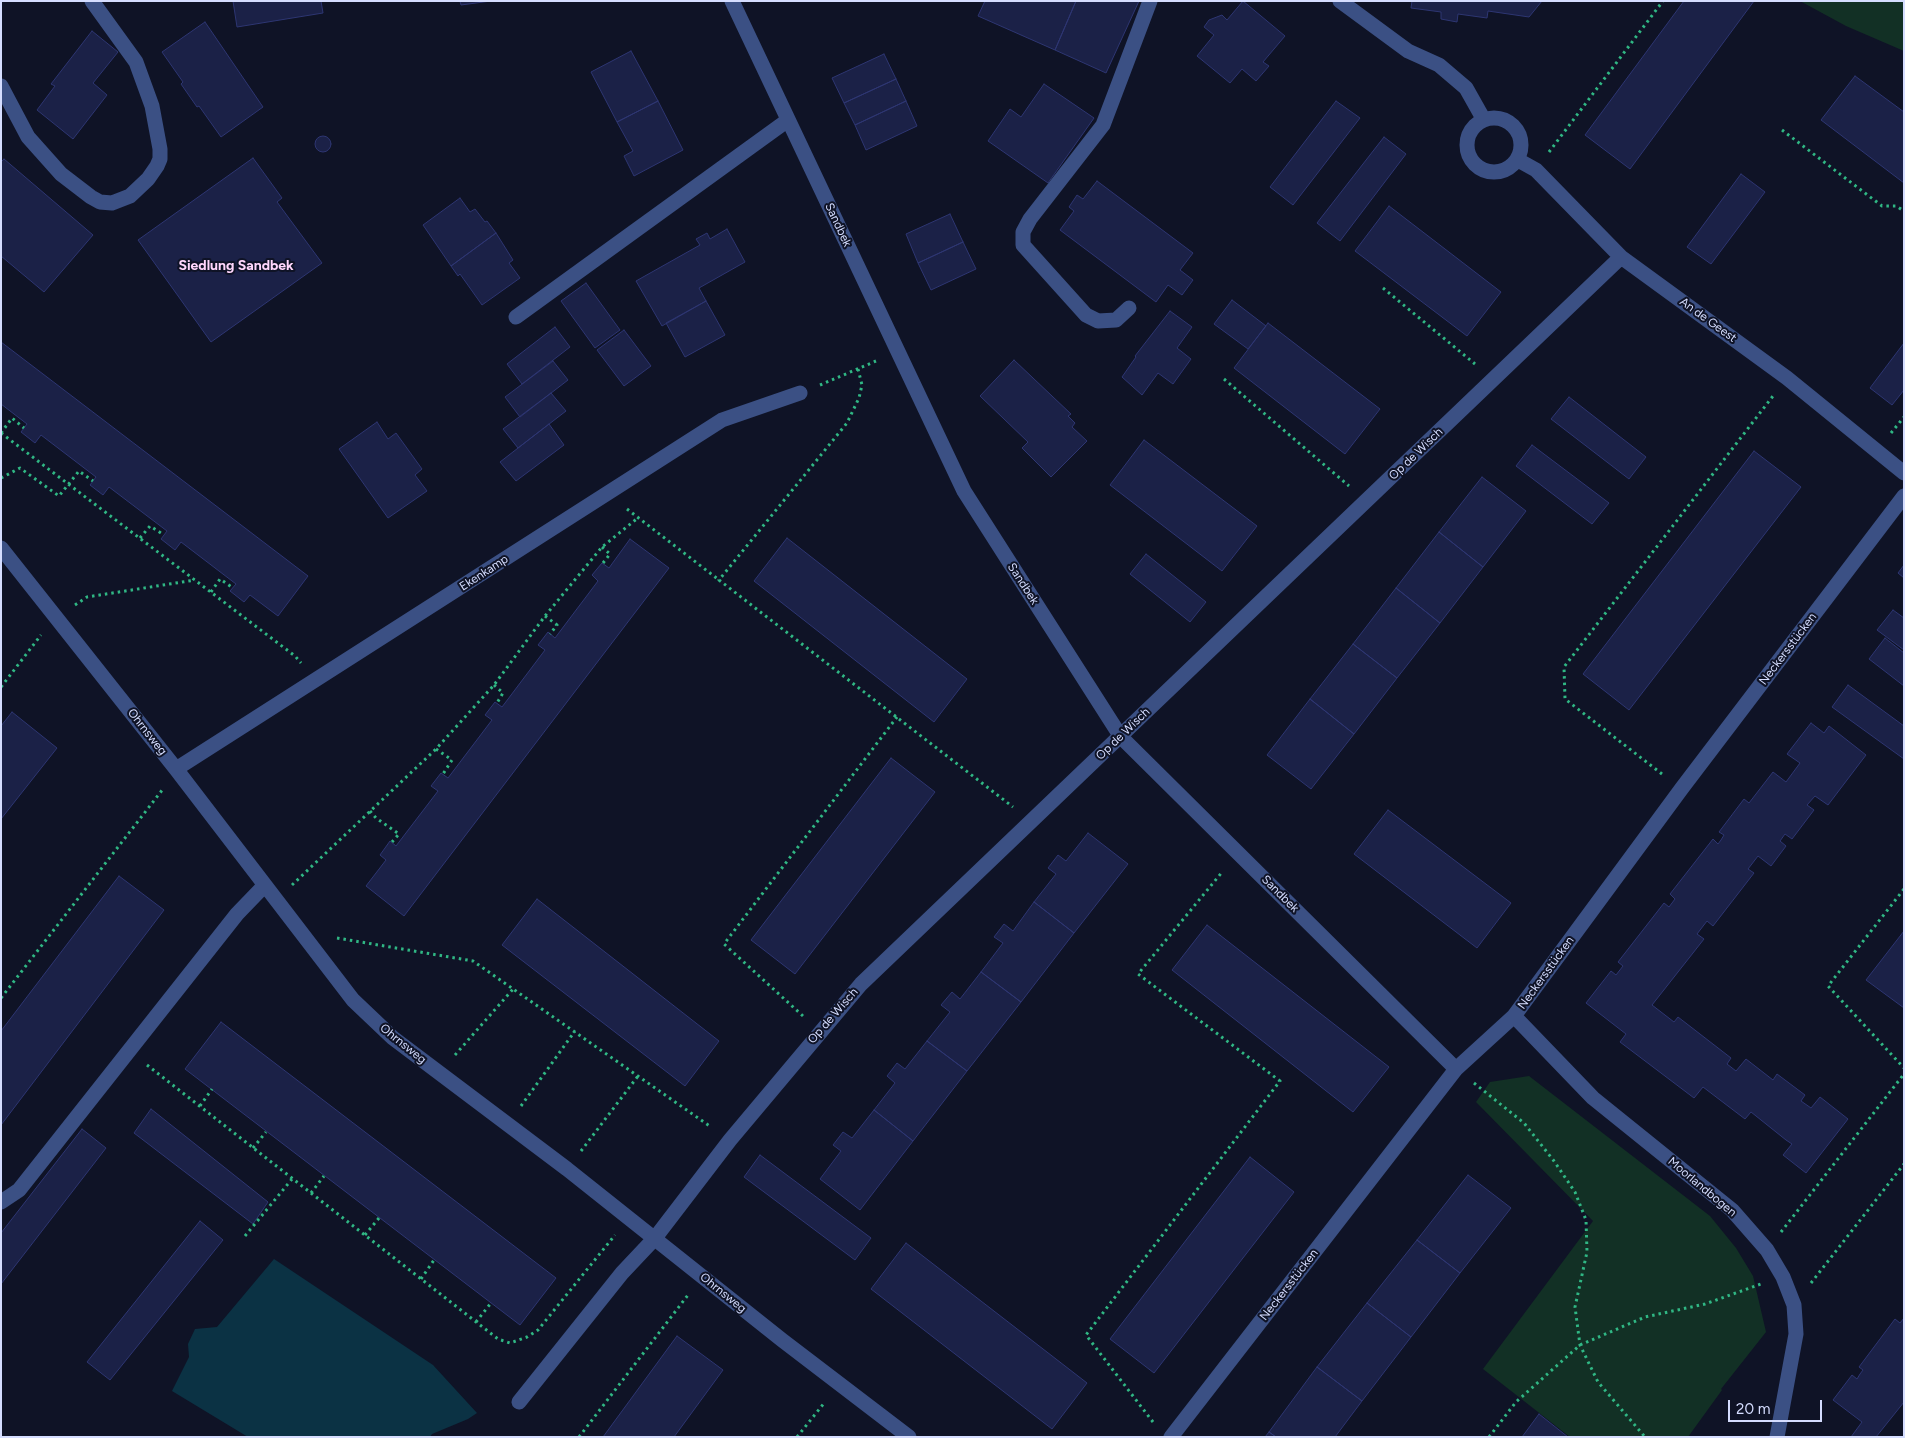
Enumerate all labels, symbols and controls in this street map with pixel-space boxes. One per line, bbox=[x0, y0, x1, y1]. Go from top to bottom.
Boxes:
street label: Sandbek bbox=[822, 201, 854, 249]
district label: Siedlung Sandbek bbox=[178, 258, 294, 274]
street label: An de Geest bbox=[1677, 295, 1739, 345]
street label: Op de Wisch bbox=[1386, 425, 1446, 483]
street label: Ekenkamp bbox=[457, 552, 511, 594]
street label: Sandbek bbox=[1004, 561, 1042, 607]
street label: Neckersstücken bbox=[1756, 610, 1820, 688]
street label: Op de Wisch bbox=[1093, 705, 1153, 763]
street label: Ohrnsweg bbox=[124, 706, 170, 758]
street label: Sandbek bbox=[1258, 872, 1302, 916]
street label: Neckersstücken bbox=[1515, 934, 1577, 1012]
street label: Op de Wisch bbox=[805, 985, 861, 1047]
street label: Ohrnsweg bbox=[377, 1021, 429, 1067]
street label: Moorlandbogen bbox=[1665, 1154, 1739, 1220]
street label: Neckersstücken bbox=[1257, 1246, 1321, 1324]
street label: Ohrnsweg bbox=[697, 1270, 749, 1316]
scale bar bbox=[1730, 1390, 1824, 1422]
text: 20 m bbox=[1736, 1400, 1770, 1418]

